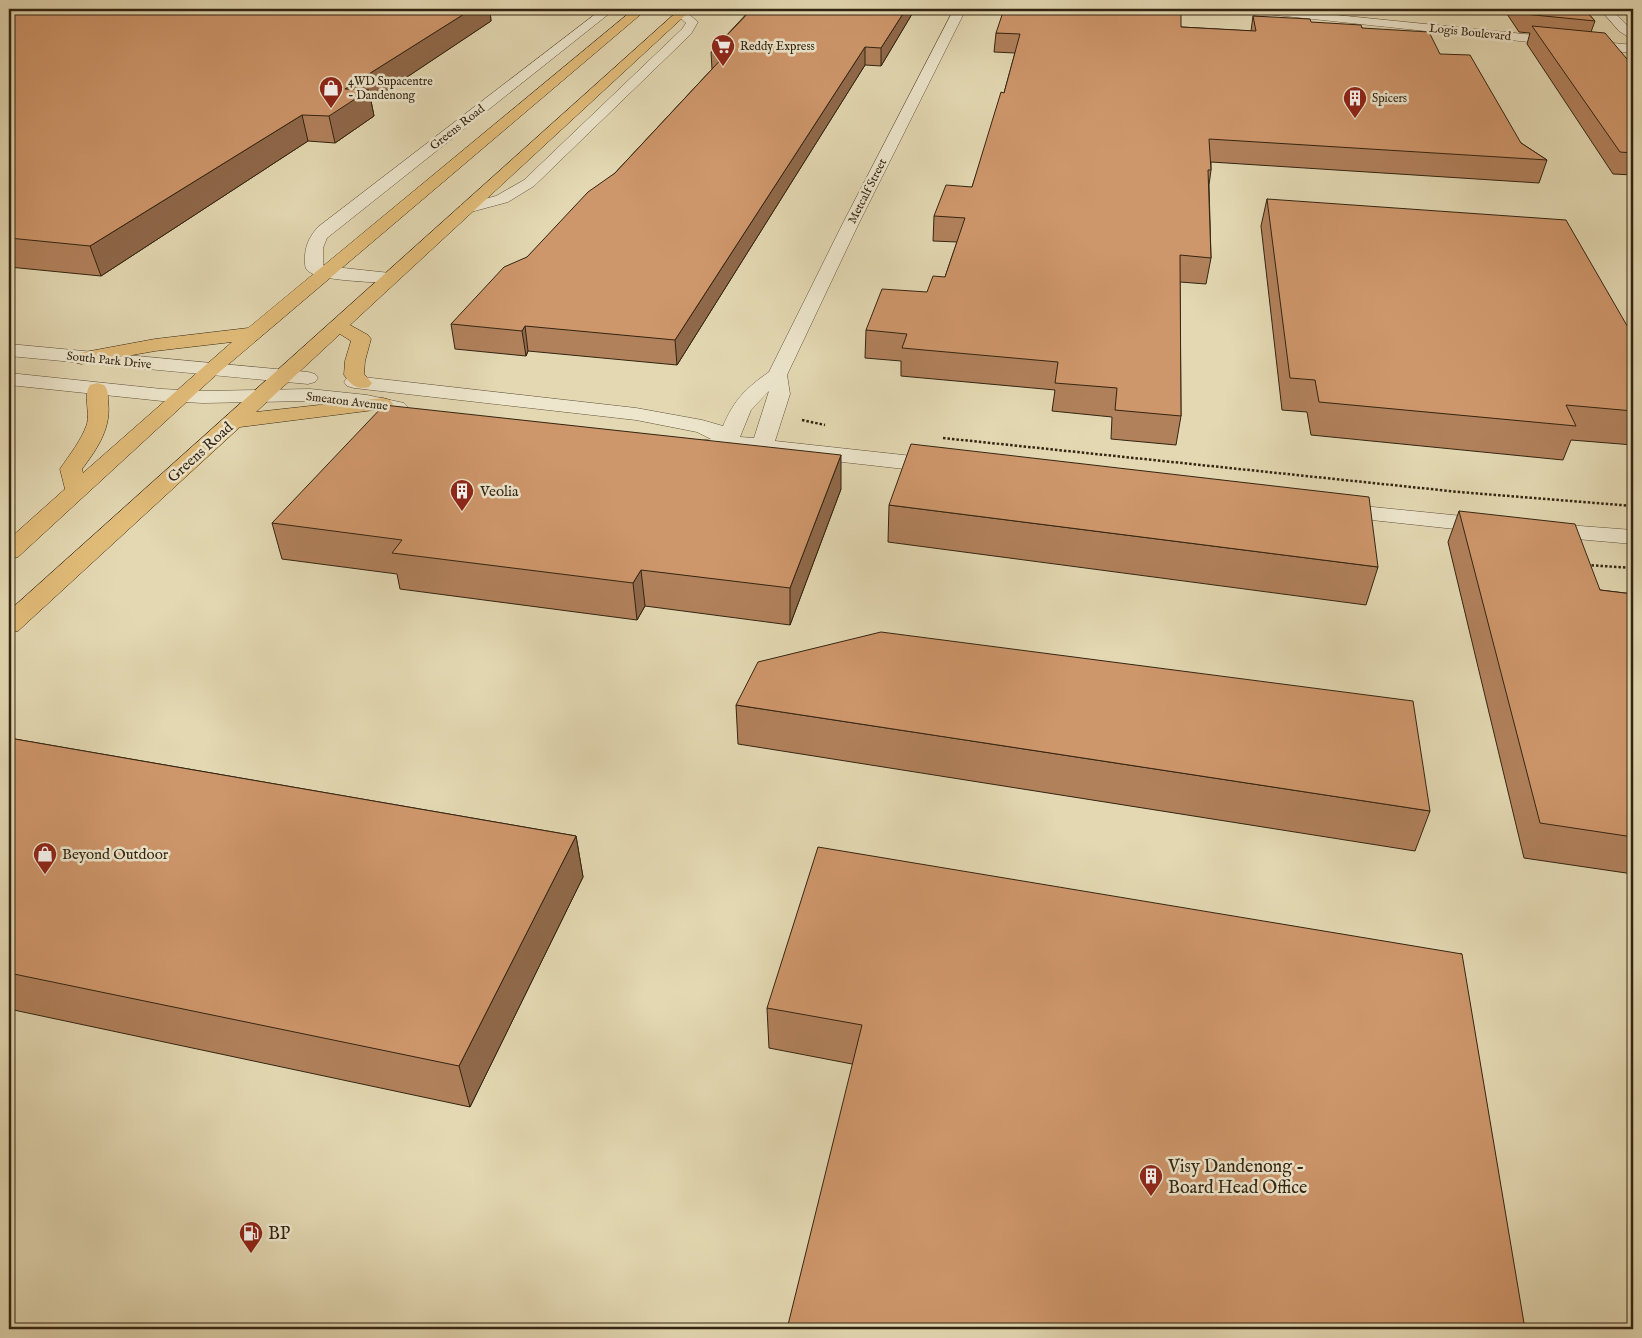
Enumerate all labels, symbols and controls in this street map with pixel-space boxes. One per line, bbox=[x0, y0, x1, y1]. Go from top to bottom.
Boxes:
street label: Logis Boulevard bbox=[1428, 21, 1512, 44]
supermarket icon: Reddy Express bbox=[710, 33, 736, 67]
place label: Reddy Express bbox=[740, 39, 815, 55]
place label: 4WD Supacentre - Dandenong bbox=[348, 74, 433, 103]
shop icon: 4WD Supacentre - Dandenong bbox=[318, 75, 344, 109]
building icon: Spicers bbox=[1342, 85, 1368, 119]
place label: Spicers bbox=[1372, 91, 1407, 107]
street label: Greens Road bbox=[427, 101, 488, 153]
street label: Metcalf Street bbox=[845, 156, 890, 226]
street label: South Park Drive bbox=[66, 349, 153, 372]
street label: Smeaton Avenue bbox=[305, 389, 389, 414]
street label: Greens Road bbox=[164, 417, 238, 487]
building icon: Veolia bbox=[449, 478, 475, 512]
place label: Veolia bbox=[479, 482, 519, 501]
shop icon: Beyond Outdoor bbox=[32, 841, 58, 875]
place label: Beyond Outdoor bbox=[62, 845, 169, 864]
place label: Visy Dandenong - Board Head Office bbox=[1167, 1156, 1307, 1200]
building icon: Visy Dandenong - Board Head Office bbox=[1138, 1163, 1164, 1197]
fuel station icon: BP bbox=[238, 1220, 264, 1254]
place label: BP bbox=[268, 1223, 290, 1246]

